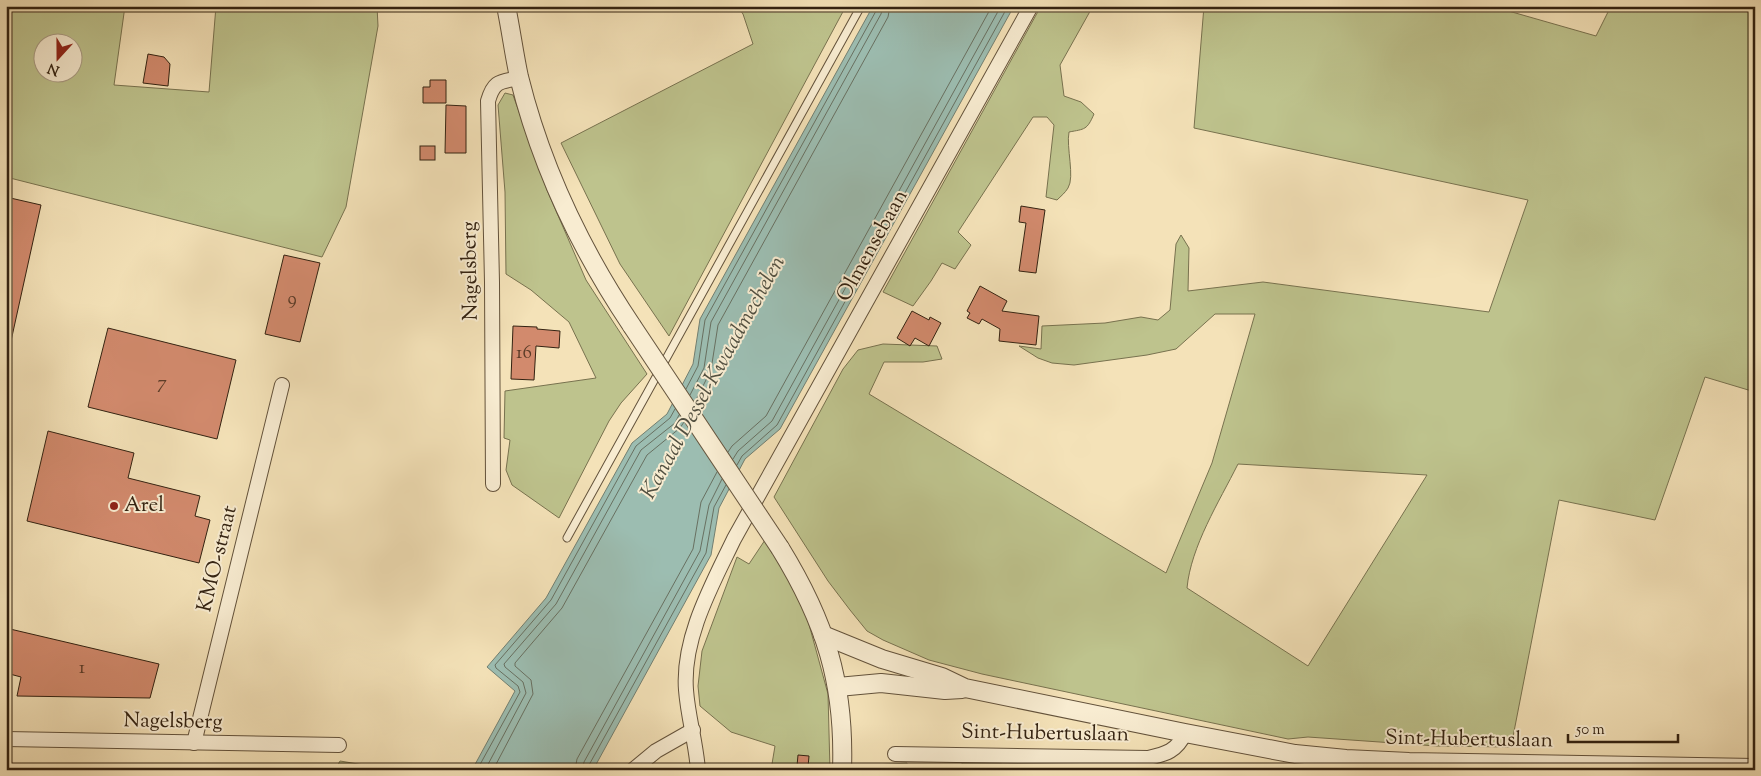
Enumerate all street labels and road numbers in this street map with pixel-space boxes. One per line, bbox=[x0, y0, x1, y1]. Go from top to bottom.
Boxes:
street label: Olmensebaan bbox=[830, 184, 916, 308]
street label: Nagelsberg bbox=[455, 221, 487, 321]
street label: KMO-straat bbox=[190, 503, 246, 615]
street label: Nagelsberg bbox=[123, 706, 223, 738]
street label: Sint-Hubertuslaan bbox=[961, 718, 1129, 750]
street label: Sint-Hubertuslaan bbox=[1385, 724, 1553, 756]

